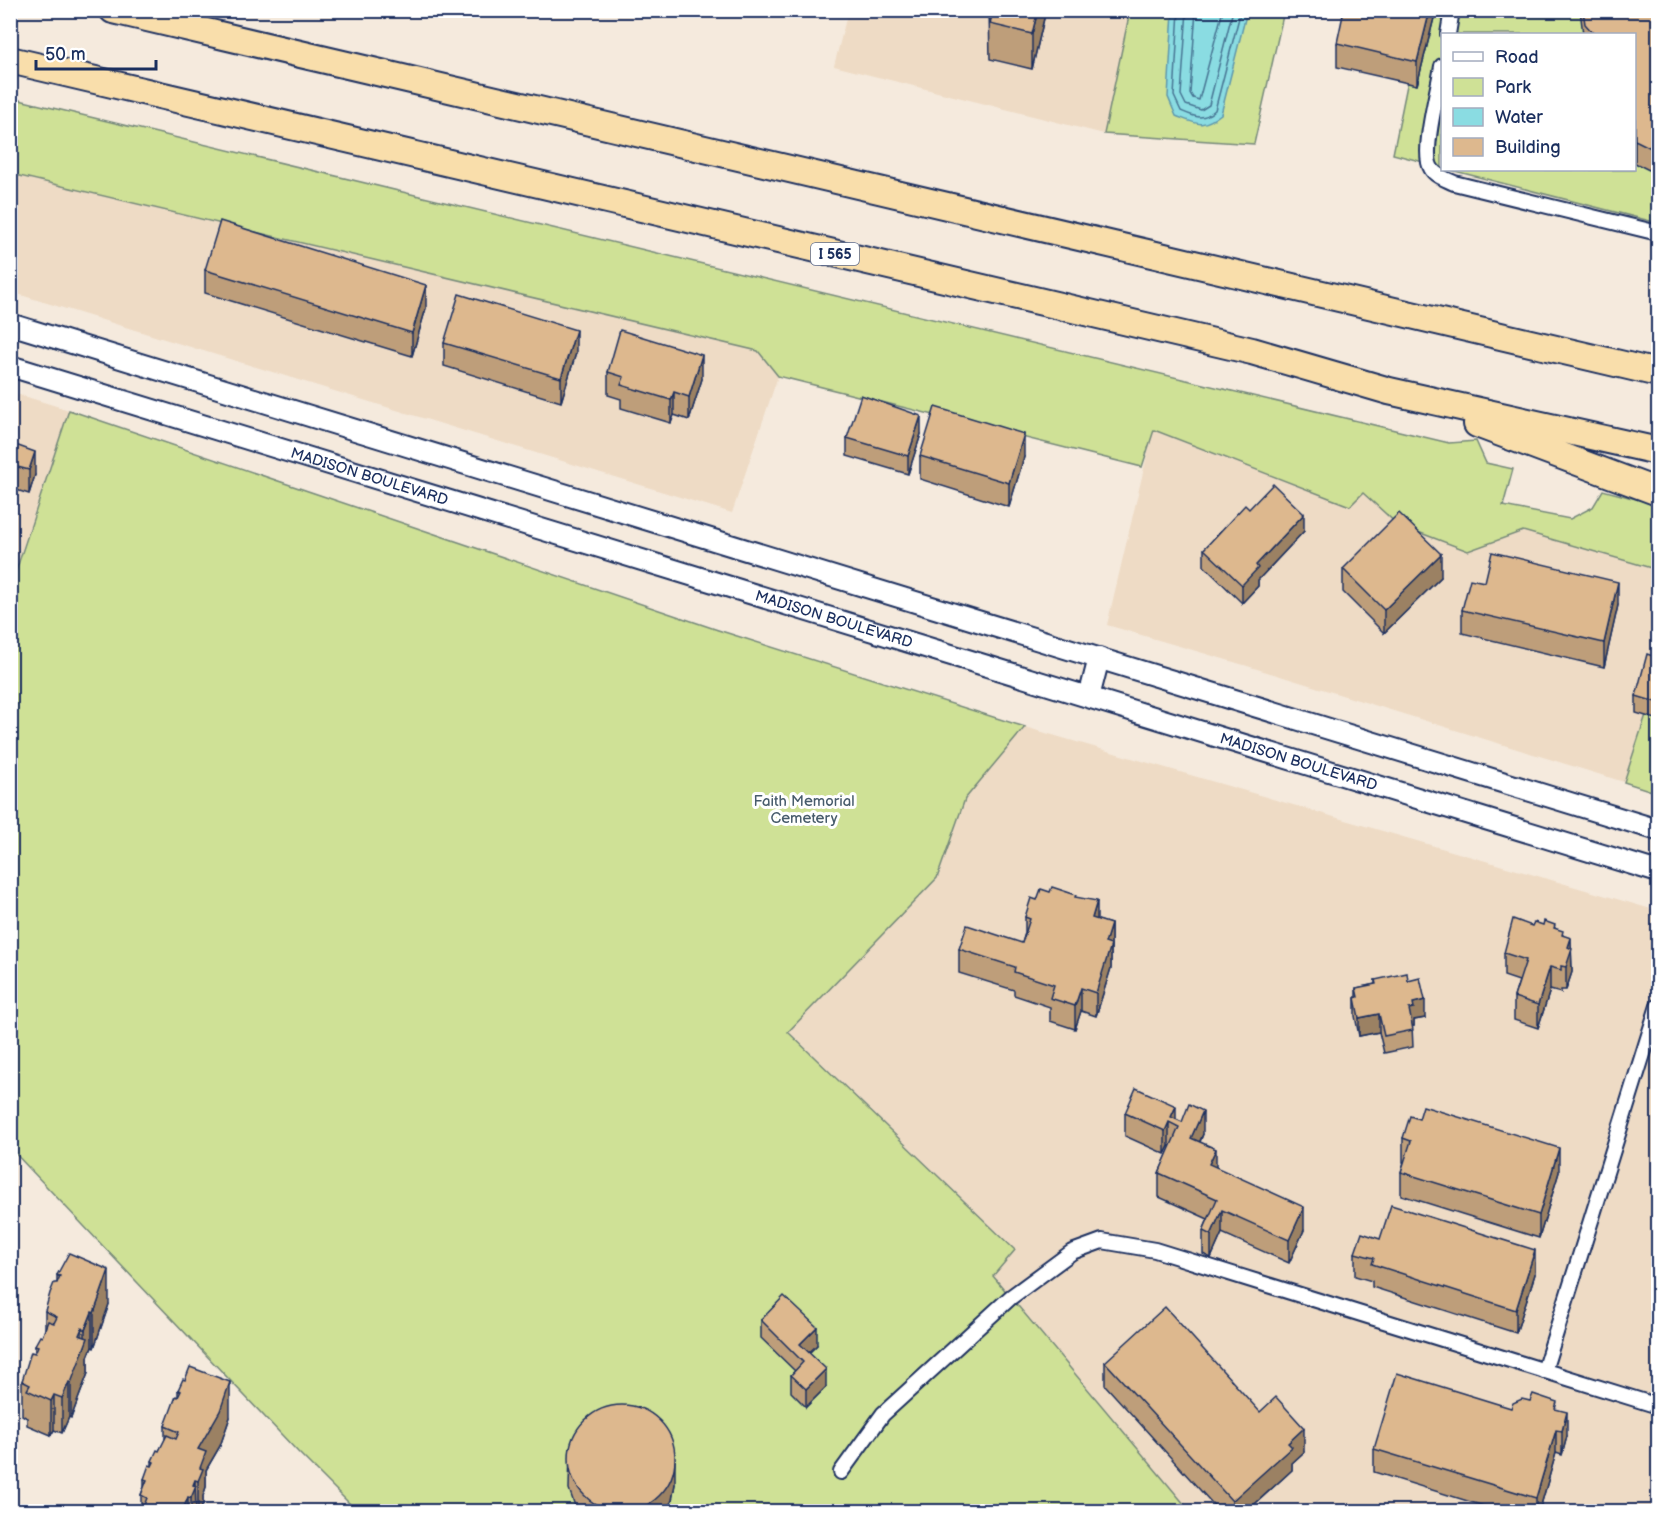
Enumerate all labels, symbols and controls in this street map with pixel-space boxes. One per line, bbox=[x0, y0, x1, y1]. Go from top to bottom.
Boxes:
scale bar bbox=[36, 33, 156, 71]
legend bbox=[1441, 33, 1636, 171]
text: 50 m bbox=[45, 44, 86, 65]
text: Road bbox=[1495, 47, 1539, 68]
text: Park bbox=[1495, 77, 1531, 98]
text: Water bbox=[1495, 107, 1543, 128]
text: Building bbox=[1495, 137, 1561, 158]
road number: I 565 bbox=[811, 243, 859, 265]
street label: MADISON BOULEVARD bbox=[288, 443, 451, 509]
street label: MADISON BOULEVARD bbox=[753, 586, 915, 652]
street label: MADISON BOULEVARD bbox=[1218, 729, 1380, 795]
park label: Faith Memorial Cemetery bbox=[754, 792, 854, 828]

